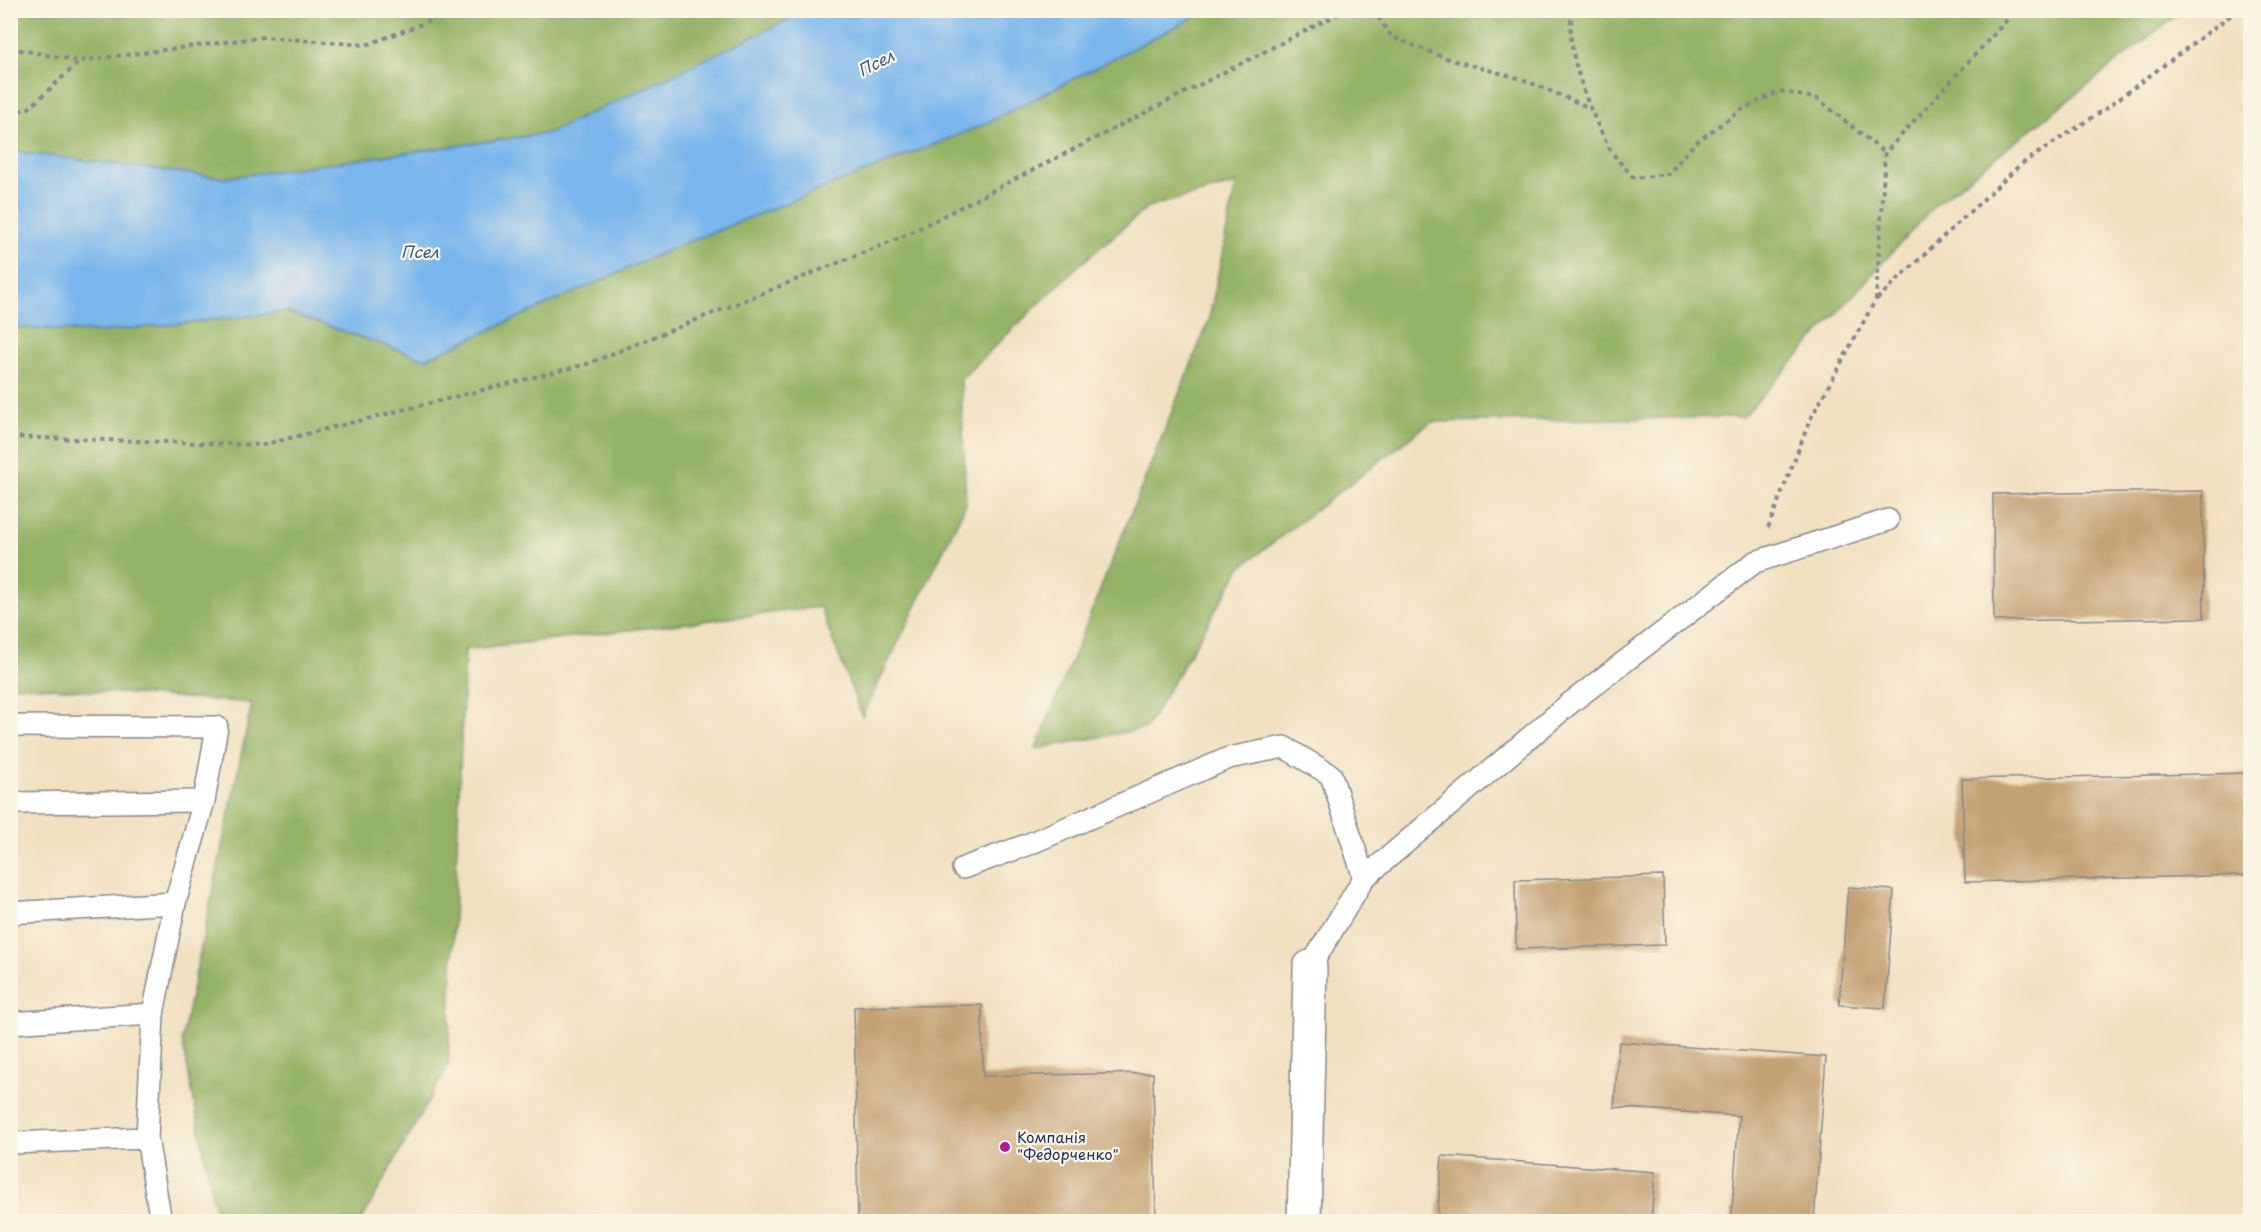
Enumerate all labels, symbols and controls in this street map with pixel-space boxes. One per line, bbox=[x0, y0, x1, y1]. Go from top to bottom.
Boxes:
water label: Псел bbox=[853, 43, 898, 81]
water label: Псел bbox=[401, 239, 439, 263]
place label: Компанія "Федорченко" bbox=[1017, 1125, 1119, 1165]
marker: Компанія "Федорченко" bbox=[998, 1140, 1012, 1154]

